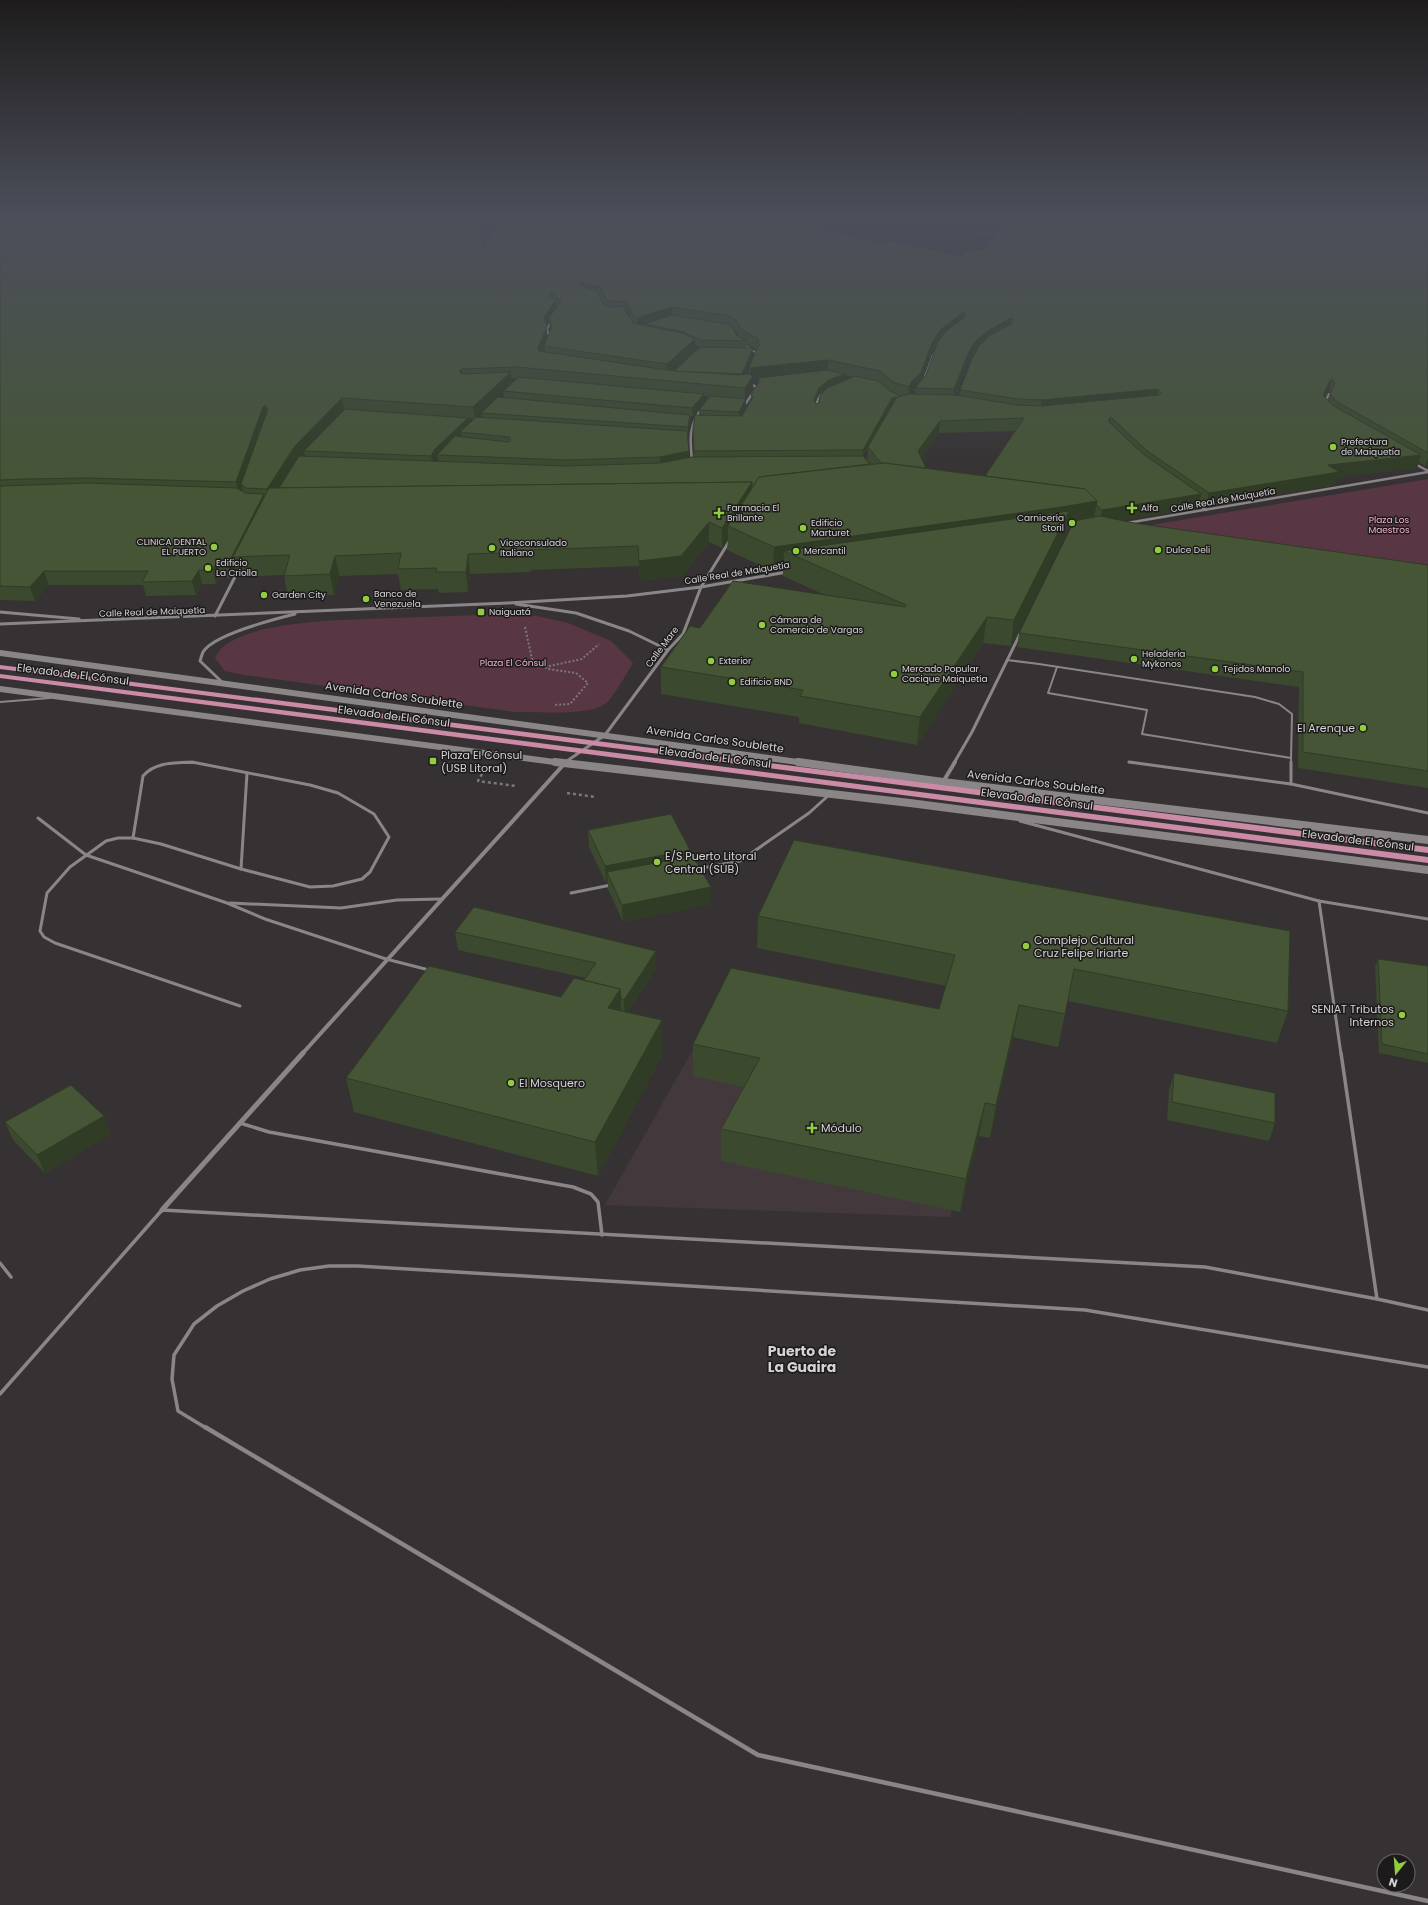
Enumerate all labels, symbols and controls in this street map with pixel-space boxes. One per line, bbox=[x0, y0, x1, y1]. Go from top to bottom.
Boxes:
place label: Prefectura de Maiquetía bbox=[1341, 436, 1400, 458]
marker: Prefectura de Maiquetía bbox=[1328, 442, 1338, 452]
street label: Calle Real de Maiquetía bbox=[1170, 485, 1276, 515]
place label: Farmacia El Brillante bbox=[727, 502, 779, 524]
marker: Alfa bbox=[1126, 502, 1138, 514]
place label: Alfa bbox=[1141, 502, 1158, 514]
marker: Farmacia El Brillante bbox=[714, 508, 724, 518]
place label: Carnicería Storil bbox=[1017, 512, 1064, 534]
park label: Plaza Los Maestros bbox=[1368, 514, 1410, 536]
place label: Edificio Marturet bbox=[811, 517, 849, 539]
marker: Carnicería Storil bbox=[1067, 518, 1077, 528]
marker: Edificio Marturet bbox=[798, 523, 808, 533]
place label: CLINICA DENTAL EL PUERTO bbox=[137, 536, 206, 558]
place label: Viceconsulado Italiano bbox=[500, 537, 567, 559]
marker: CLINICA DENTAL EL PUERTO bbox=[209, 542, 219, 552]
marker: Viceconsulado Italiano bbox=[487, 543, 497, 553]
place label: Dulce Deli bbox=[1166, 544, 1210, 556]
place label: Mercantil bbox=[804, 545, 846, 557]
marker: Dulce Deli bbox=[1153, 545, 1163, 555]
marker: Mercantil bbox=[791, 546, 801, 556]
place label: Edificio La Criolla bbox=[216, 557, 257, 579]
street label: Calle Real de Maiquetía bbox=[684, 559, 790, 587]
marker: Edificio La Criolla bbox=[203, 563, 213, 573]
place label: Banco de Venezuela bbox=[374, 588, 421, 610]
place label: Garden City bbox=[272, 589, 326, 601]
marker: Garden City bbox=[259, 590, 269, 600]
marker: Banco de Venezuela bbox=[361, 594, 371, 604]
street label: Calle Real de Maiquetía bbox=[99, 604, 205, 620]
place label: Naiguatá bbox=[489, 606, 531, 618]
marker: Naiguatá bbox=[476, 607, 486, 617]
place label: Cámara de Comercio de Vargas bbox=[770, 614, 864, 636]
marker: Cámara de Comercio de Vargas bbox=[757, 620, 767, 630]
street label: Calle Mare bbox=[643, 624, 682, 670]
place label: Heladería Mykonos bbox=[1142, 648, 1185, 670]
marker: Heladería Mykonos bbox=[1129, 654, 1139, 664]
place label: Exterior bbox=[719, 655, 752, 667]
marker: Exterior bbox=[706, 656, 716, 666]
park label: Plaza El Cónsul bbox=[480, 657, 546, 669]
street label: Elevado de El Cónsul bbox=[16, 659, 130, 689]
place label: Mercado Popular Cacique Maiquetía bbox=[902, 663, 988, 685]
place label: Tejidos Manolo bbox=[1223, 663, 1290, 675]
marker: Tejidos Manolo bbox=[1210, 664, 1220, 674]
marker: Mercado Popular Cacique Maiquetía bbox=[889, 669, 899, 679]
place label: Edificio BND bbox=[740, 676, 792, 688]
street label: Avenida Carlos Soublette bbox=[324, 677, 464, 713]
marker: Edificio BND bbox=[727, 677, 737, 687]
street label: Elevado de El Cónsul bbox=[337, 701, 451, 731]
place label: El Arenque bbox=[1297, 720, 1355, 736]
street label: Avenida Carlos Soublette bbox=[645, 721, 785, 757]
marker: El Arenque bbox=[1358, 723, 1368, 733]
street label: Elevado de El Cónsul bbox=[658, 742, 772, 772]
place label: Plaza El Cónsul (USB Litoral) bbox=[441, 747, 522, 776]
marker: Plaza El Cónsul (USB Litoral) bbox=[428, 756, 438, 766]
street label: Avenida Carlos Soublette bbox=[966, 766, 1106, 798]
street label: Elevado de El Cónsul bbox=[980, 784, 1094, 814]
street label: Elevado de El Cónsul bbox=[1301, 825, 1415, 855]
place label: E/S Puerto Litoral Central (SUB) bbox=[665, 848, 756, 877]
marker: E/S Puerto Litoral Central (SUB) bbox=[652, 857, 662, 867]
place label: Complejo Cultural Cruz Felipe Iriarte bbox=[1034, 932, 1134, 961]
marker: Complejo Cultural Cruz Felipe Iriarte bbox=[1021, 941, 1031, 951]
place label: SENIAT Tributos Internos bbox=[1311, 1001, 1394, 1030]
marker: SENIAT Tributos Internos bbox=[1397, 1010, 1407, 1020]
place label: El Mosquero bbox=[519, 1075, 585, 1091]
marker: El Mosquero bbox=[506, 1078, 516, 1088]
place label: Módulo bbox=[821, 1120, 862, 1136]
marker: Módulo bbox=[806, 1122, 818, 1134]
district label: Puerto de La Guaira bbox=[768, 1341, 837, 1377]
north arrow bbox=[1376, 1853, 1416, 1893]
text: N bbox=[1387, 1874, 1399, 1891]

